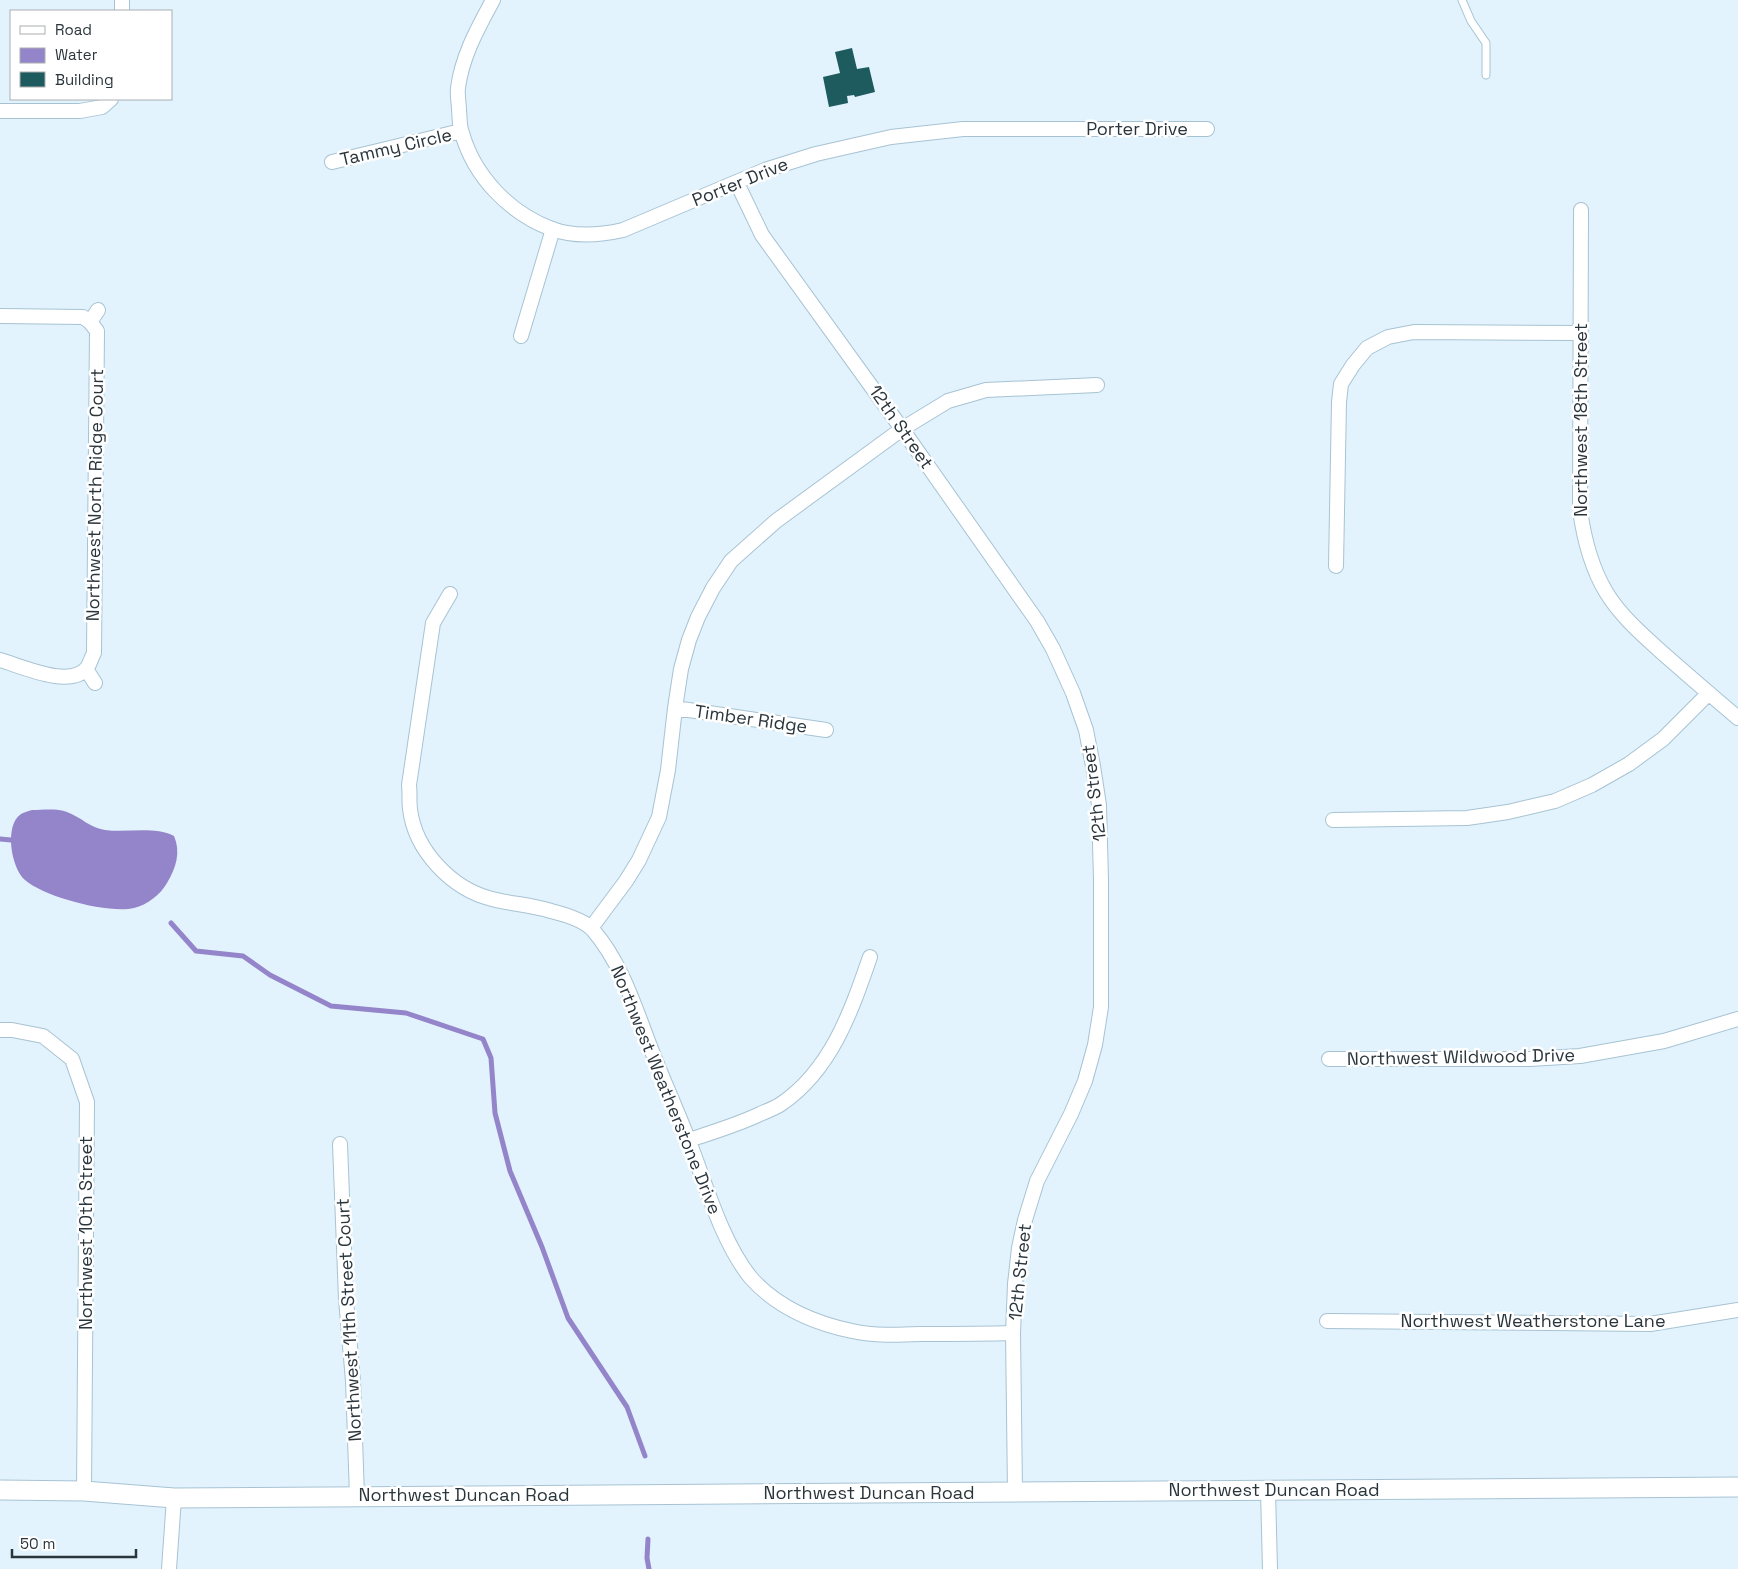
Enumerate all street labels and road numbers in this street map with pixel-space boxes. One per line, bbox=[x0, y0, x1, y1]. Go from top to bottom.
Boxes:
street label: Porter Drive bbox=[1086, 117, 1188, 140]
street label: Tammy Circle bbox=[338, 122, 454, 171]
street label: Porter Drive bbox=[688, 152, 791, 211]
street label: Northwest 18th Street bbox=[1569, 323, 1592, 517]
street label: Northwest North Ridge Court bbox=[81, 368, 108, 622]
street label: 12th Street bbox=[864, 380, 939, 473]
street label: Timber Ridge bbox=[693, 699, 809, 738]
street label: 12th Street bbox=[1076, 743, 1111, 843]
street label: Northwest Weatherstone Drive bbox=[606, 962, 727, 1218]
street label: Northwest Wildwood Drive bbox=[1347, 1043, 1575, 1070]
street label: Northwest 10th Street bbox=[74, 1136, 97, 1330]
street label: Northwest 11th Street Court bbox=[331, 1198, 366, 1442]
street label: 12th Street bbox=[1003, 1222, 1036, 1322]
street label: Northwest Weatherstone Lane bbox=[1400, 1309, 1666, 1332]
street label: Northwest Duncan Road bbox=[1168, 1478, 1380, 1501]
street label: Northwest Duncan Road bbox=[763, 1481, 975, 1504]
street label: Northwest Duncan Road bbox=[358, 1483, 570, 1506]

